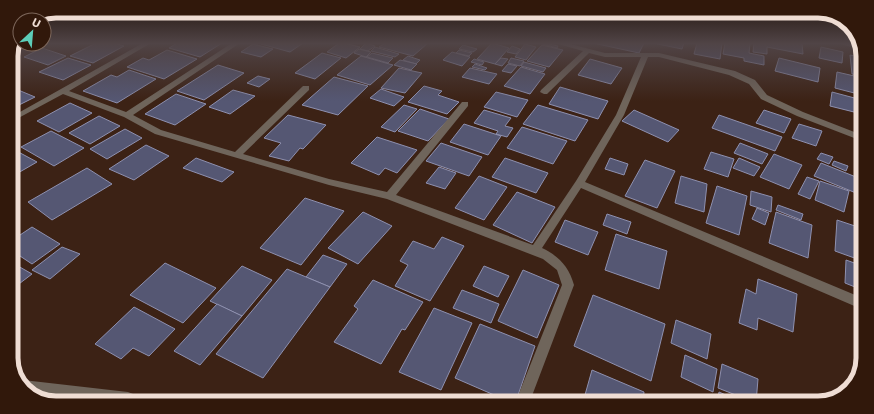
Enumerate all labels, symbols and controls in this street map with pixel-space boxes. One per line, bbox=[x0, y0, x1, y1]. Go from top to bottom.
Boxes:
north arrow bbox=[12, 12, 52, 52]
text: U bbox=[30, 15, 43, 30]

